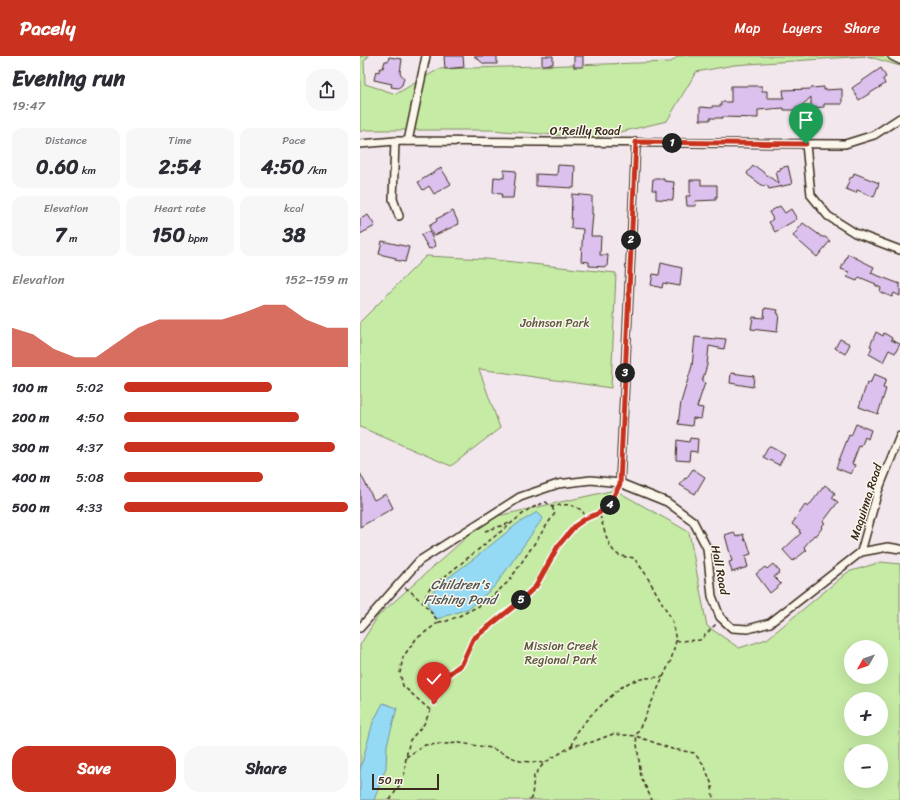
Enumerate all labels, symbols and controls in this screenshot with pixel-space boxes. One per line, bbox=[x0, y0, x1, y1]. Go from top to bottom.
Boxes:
text: Pacely bbox=[20, 12, 75, 45]
text: Map bbox=[735, 16, 760, 41]
text: Layers bbox=[782, 16, 822, 41]
text: Share bbox=[844, 16, 880, 41]
text: Evening run bbox=[12, 59, 125, 98]
button: share bbox=[306, 69, 348, 111]
text: 19:47 bbox=[12, 94, 45, 117]
pin bbox=[789, 103, 823, 144]
icon: arrive bbox=[795, 109, 817, 131]
street label: O'Reilly Road bbox=[550, 120, 622, 142]
text: Distance bbox=[45, 131, 87, 150]
text: Time bbox=[168, 131, 192, 150]
text: Pace bbox=[282, 131, 306, 150]
pin: 1 bbox=[662, 133, 682, 153]
text: 1 bbox=[670, 133, 674, 152]
text: 0.60 bbox=[36, 150, 79, 185]
text: 2:54 bbox=[159, 150, 201, 185]
text: 4:50 bbox=[261, 150, 304, 185]
text: km bbox=[79, 161, 96, 180]
text: /km bbox=[304, 161, 327, 180]
text: Elevation bbox=[44, 199, 88, 218]
text: Heart rate bbox=[154, 199, 206, 218]
text: kcal bbox=[284, 199, 304, 218]
text: 7 bbox=[55, 218, 66, 253]
text: 150 bbox=[152, 218, 185, 253]
text: 38 bbox=[282, 218, 306, 253]
text: m bbox=[66, 229, 77, 248]
text: bpm bbox=[185, 229, 208, 248]
pin: 2 bbox=[621, 230, 641, 250]
text: 2 bbox=[628, 230, 634, 249]
text: Elevation bbox=[12, 268, 65, 291]
text: 152–159 m bbox=[285, 268, 348, 291]
park label: Johnson Park bbox=[519, 312, 590, 334]
pin: 3 bbox=[615, 363, 635, 383]
text: 3 bbox=[622, 363, 628, 382]
text: 100 m bbox=[12, 376, 47, 399]
text: 5:02 bbox=[76, 376, 104, 399]
text: 200 m bbox=[12, 406, 49, 429]
text: 4:50 bbox=[76, 406, 104, 429]
text: 300 m bbox=[12, 436, 49, 459]
text: 4:37 bbox=[76, 436, 103, 459]
street label: Maquinna Road bbox=[843, 459, 889, 543]
text: 400 m bbox=[12, 466, 50, 489]
text: 5:08 bbox=[76, 466, 104, 489]
pin: 4 bbox=[600, 495, 620, 515]
text: 4 bbox=[607, 495, 613, 514]
text: 500 m bbox=[12, 496, 50, 519]
text: 4:33 bbox=[76, 496, 102, 519]
street label: Hall Road bbox=[704, 543, 736, 597]
water label: Children's Fishing Pond bbox=[424, 573, 500, 611]
pin: 5 bbox=[511, 590, 531, 610]
text: 5 bbox=[518, 590, 524, 609]
park label: Mission Creek Regional Park bbox=[524, 635, 599, 671]
north arrow bbox=[844, 640, 888, 684]
map controls bbox=[844, 640, 888, 788]
pin bbox=[417, 662, 451, 703]
icon: check bbox=[423, 668, 445, 690]
button: + bbox=[844, 692, 888, 736]
button: − bbox=[844, 744, 888, 788]
button: Save bbox=[12, 746, 176, 792]
button: Share bbox=[184, 746, 348, 792]
text: 50 m bbox=[378, 771, 403, 790]
scale bar bbox=[372, 772, 439, 791]

